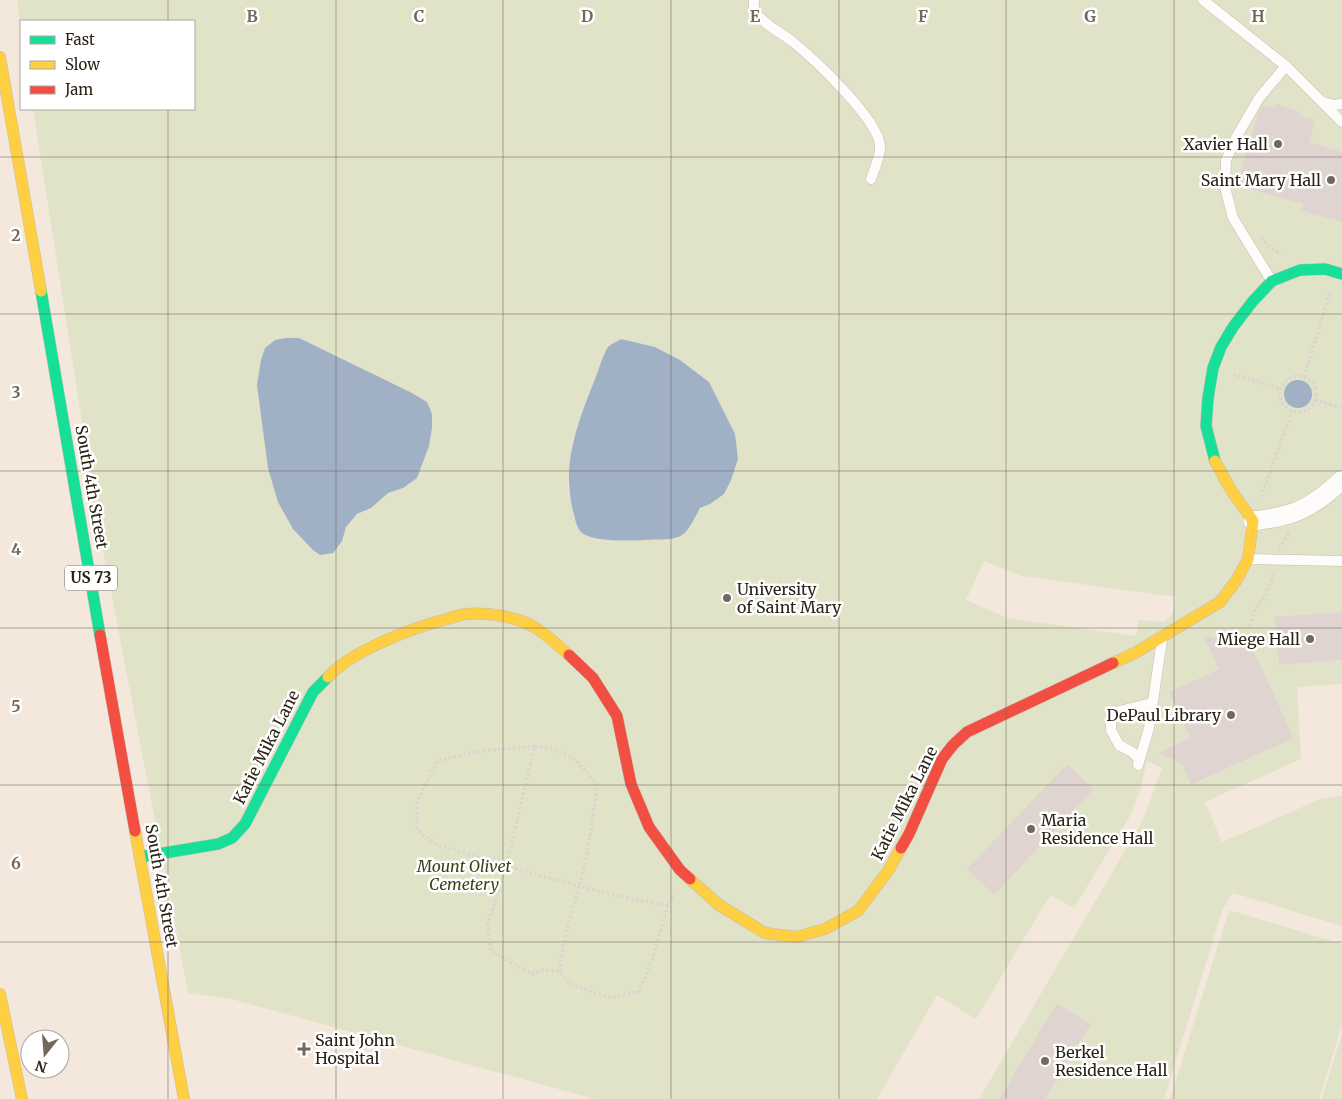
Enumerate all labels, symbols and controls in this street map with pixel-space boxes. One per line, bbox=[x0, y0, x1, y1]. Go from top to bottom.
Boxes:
text: B bbox=[246, 6, 258, 26]
text: C bbox=[414, 6, 424, 26]
text: D bbox=[581, 6, 593, 26]
text: E bbox=[750, 6, 761, 26]
text: F bbox=[918, 6, 928, 26]
text: G bbox=[1084, 6, 1096, 26]
text: H bbox=[1251, 6, 1265, 26]
legend bbox=[20, 20, 195, 110]
text: Fast bbox=[65, 30, 95, 49]
text: Slow bbox=[65, 55, 100, 74]
text: Jam bbox=[64, 80, 93, 99]
place label: Xavier Hall bbox=[1183, 134, 1268, 154]
marker: Xavier Hall bbox=[1272, 138, 1284, 150]
place label: Saint Mary Hall bbox=[1201, 170, 1321, 190]
marker: Saint Mary Hall bbox=[1325, 174, 1337, 186]
text: 2 bbox=[11, 225, 21, 245]
text: 3 bbox=[11, 382, 21, 402]
street label: South 4th Street bbox=[71, 424, 113, 551]
text: 4 bbox=[11, 539, 21, 559]
road number: US 73 bbox=[65, 566, 117, 590]
place label: University of Saint Mary bbox=[737, 579, 842, 617]
marker: University of Saint Mary bbox=[721, 592, 733, 604]
place label: Miege Hall bbox=[1218, 629, 1300, 649]
marker: Miege Hall bbox=[1304, 633, 1316, 645]
street label: Katie Mika Lane bbox=[229, 687, 303, 807]
text: 5 bbox=[11, 696, 21, 716]
place label: DePaul Library bbox=[1107, 705, 1222, 725]
marker: DePaul Library bbox=[1225, 709, 1237, 721]
street label: Katie Mika Lane bbox=[867, 743, 941, 863]
place label: Maria Residence Hall bbox=[1041, 810, 1153, 848]
street label: South 4th Street bbox=[141, 823, 183, 950]
marker: Maria Residence Hall bbox=[1025, 823, 1037, 835]
text: 6 bbox=[11, 853, 21, 873]
park label: Mount Olivet Cemetery bbox=[416, 856, 512, 894]
north arrow bbox=[20, 1029, 70, 1079]
place label: Saint John Hospital bbox=[315, 1030, 395, 1068]
marker: Saint John Hospital bbox=[297, 1042, 311, 1056]
place label: Berkel Residence Hall bbox=[1055, 1042, 1167, 1080]
marker: Berkel Residence Hall bbox=[1039, 1055, 1051, 1067]
text: N bbox=[33, 1056, 49, 1077]

